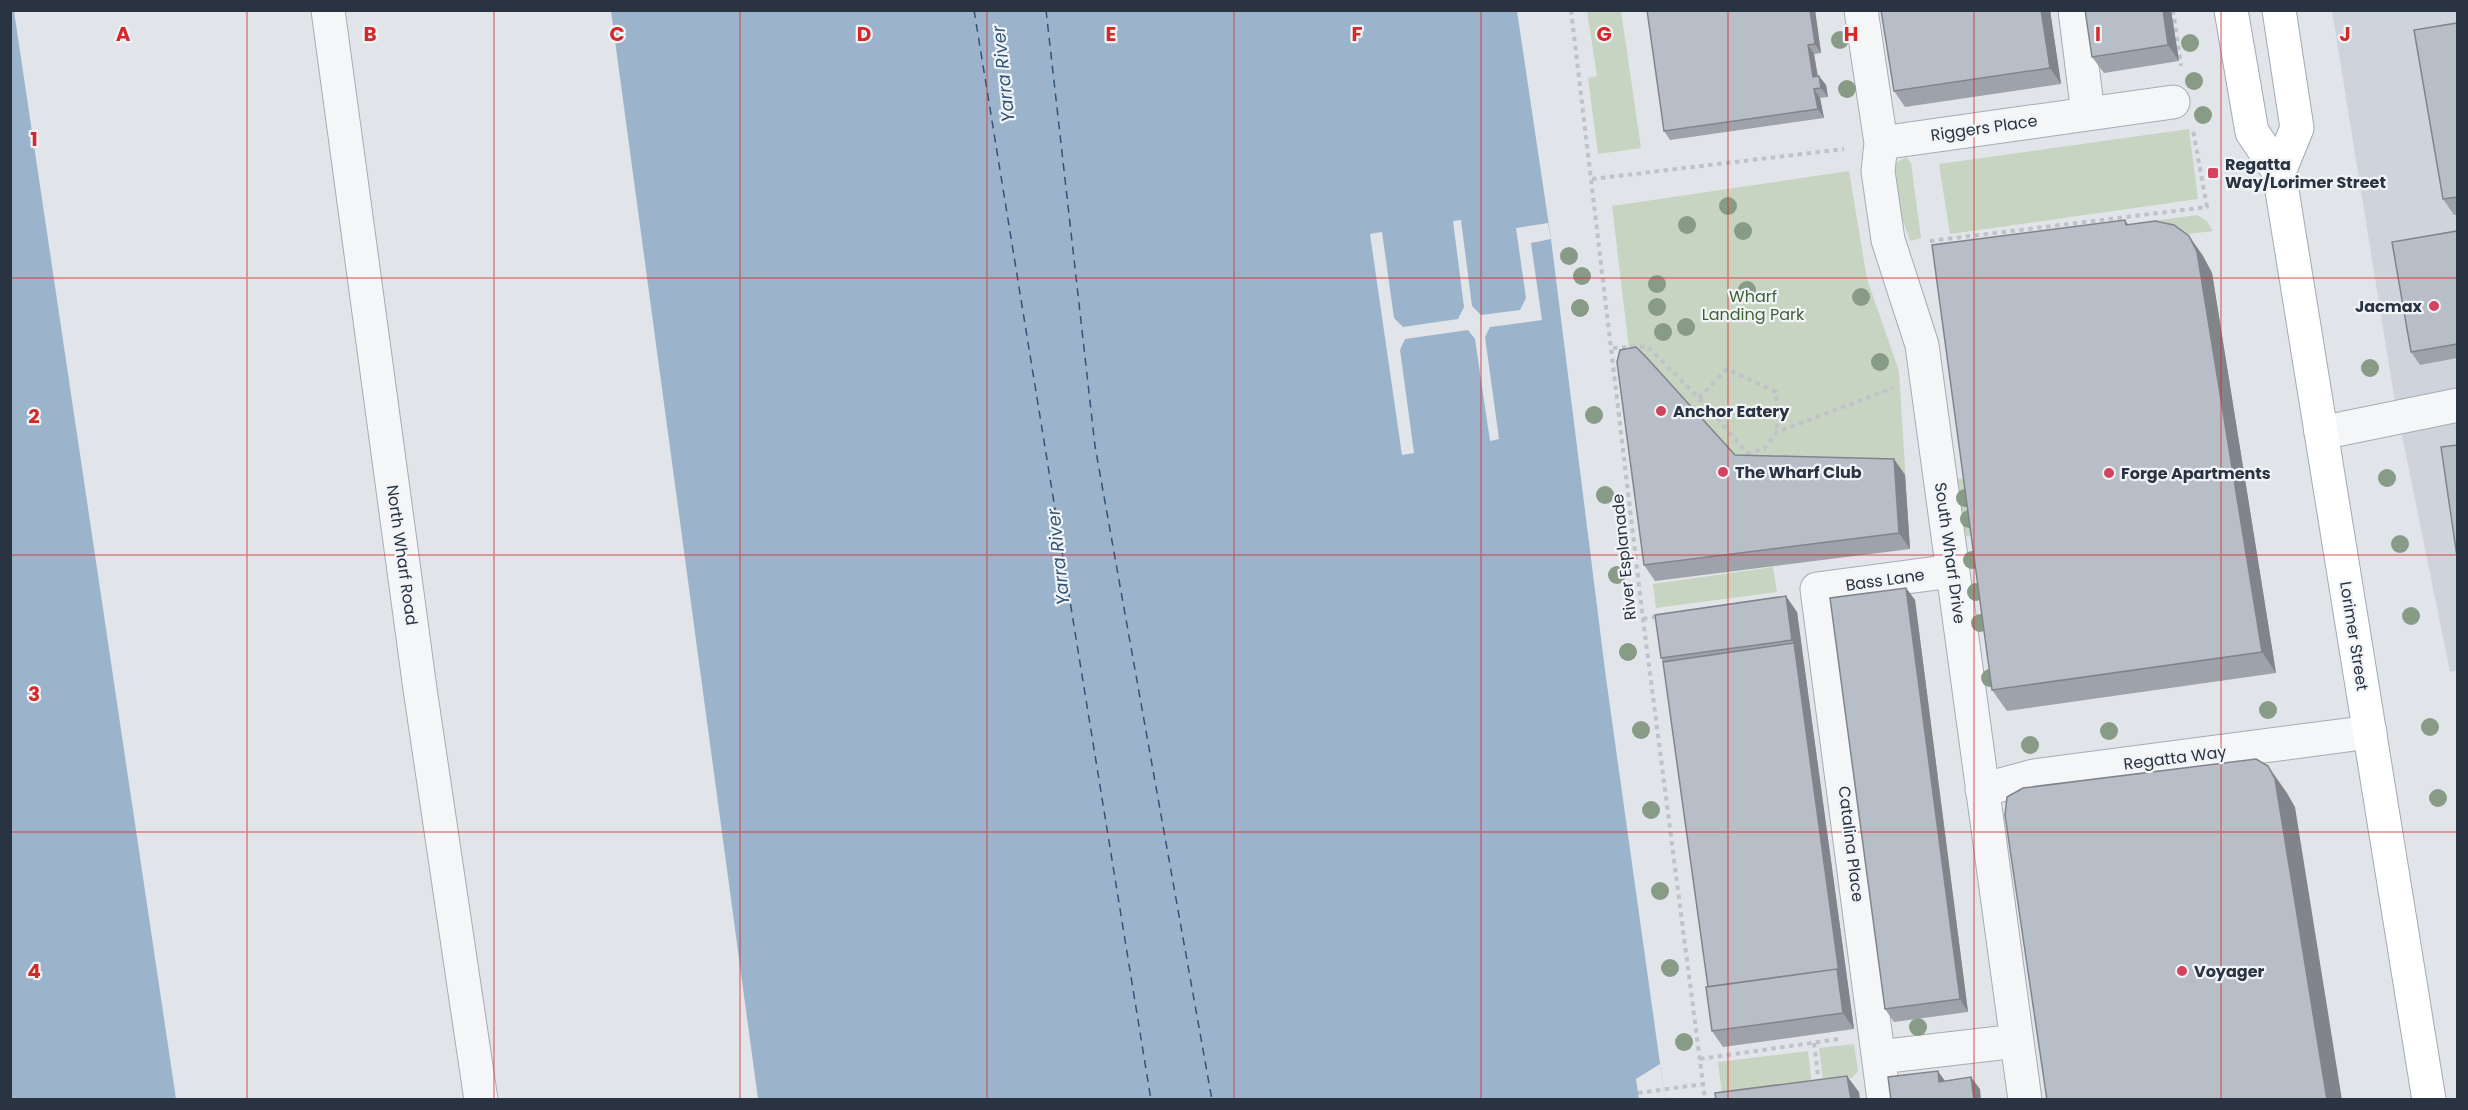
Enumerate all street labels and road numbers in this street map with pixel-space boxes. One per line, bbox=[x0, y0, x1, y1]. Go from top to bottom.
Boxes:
street label: Riggers Place bbox=[1929, 109, 2039, 147]
street label: South Wharf Drive bbox=[1929, 481, 1971, 625]
street label: North Wharf Road bbox=[381, 483, 423, 627]
street label: River Esplanade bbox=[1606, 493, 1642, 621]
street label: Bass Lane bbox=[1844, 563, 1926, 597]
street label: Lorimer Street bbox=[2334, 580, 2374, 693]
street label: Regatta Way bbox=[2122, 740, 2228, 776]
street label: Catalina Place bbox=[1832, 785, 1870, 903]

